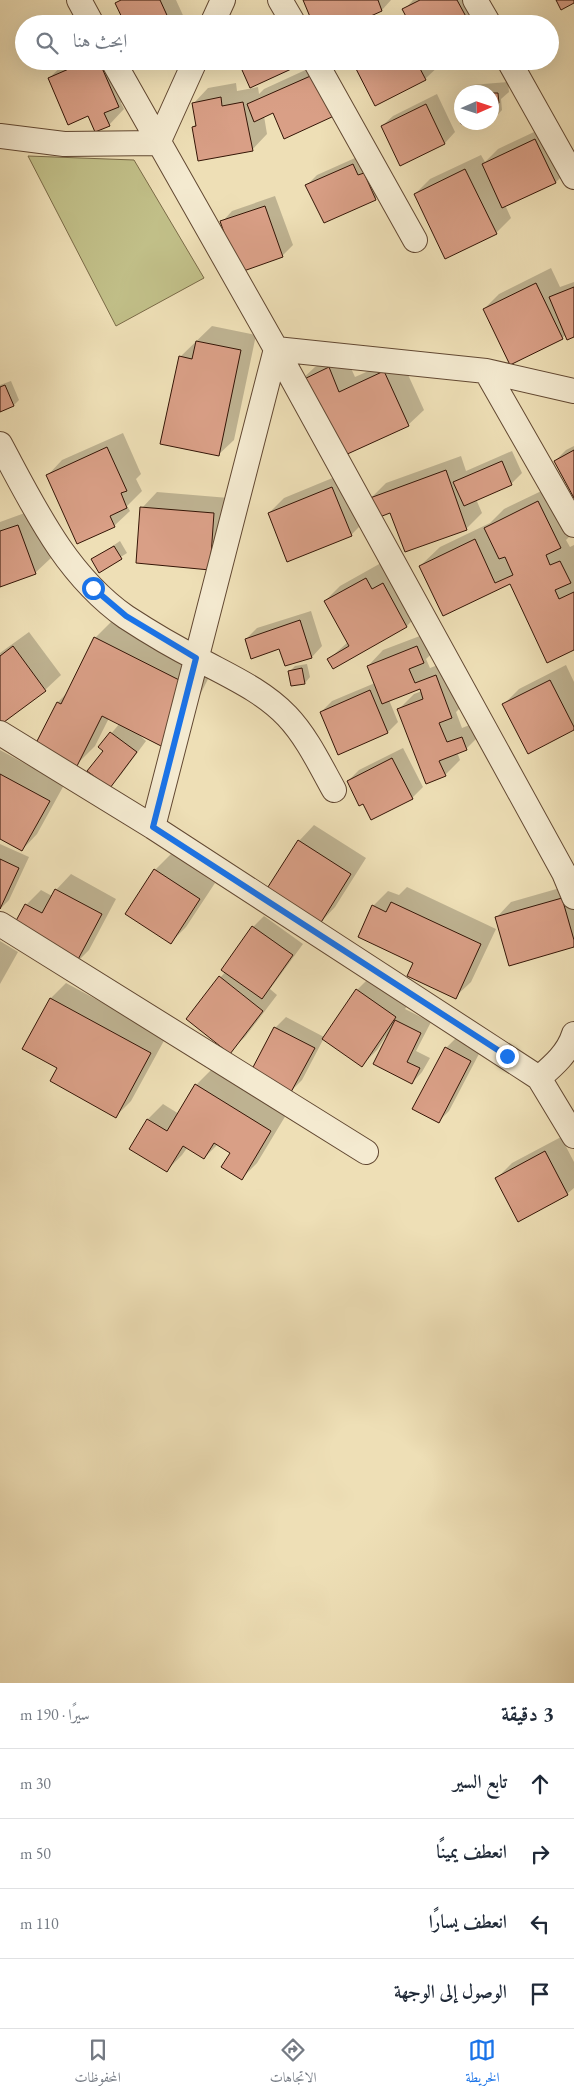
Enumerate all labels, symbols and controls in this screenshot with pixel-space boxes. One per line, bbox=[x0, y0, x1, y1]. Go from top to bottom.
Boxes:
search box bbox=[15, 15, 559, 70]
text: ابحث هنا bbox=[73, 28, 127, 53]
icon: search bbox=[33, 29, 61, 57]
north arrow bbox=[454, 85, 499, 130]
route start bbox=[82, 577, 105, 600]
route end bbox=[496, 1045, 519, 1068]
text: 3 دقيقة bbox=[501, 1700, 554, 1727]
text: سيرًا · 190 m bbox=[20, 1704, 90, 1725]
text: تابع السير bbox=[453, 1769, 507, 1794]
icon: ahead bbox=[526, 1770, 554, 1798]
text: 30 m bbox=[20, 1773, 51, 1794]
text: انعطف يمينًا bbox=[436, 1839, 507, 1864]
icon: right bbox=[526, 1840, 554, 1868]
text: 50 m bbox=[20, 1843, 51, 1864]
text: انعطف يسارًا bbox=[429, 1909, 507, 1934]
icon: left bbox=[526, 1910, 554, 1938]
text: 110 m bbox=[20, 1913, 59, 1934]
text: الوصول إلى الوجهة bbox=[394, 1979, 507, 2004]
icon: arrive bbox=[526, 1980, 554, 2008]
tab: المحفوظات bbox=[75, 2036, 121, 2091]
tab: الاتجاهات bbox=[270, 2036, 316, 2091]
tab: الخريطة bbox=[465, 2036, 500, 2091]

